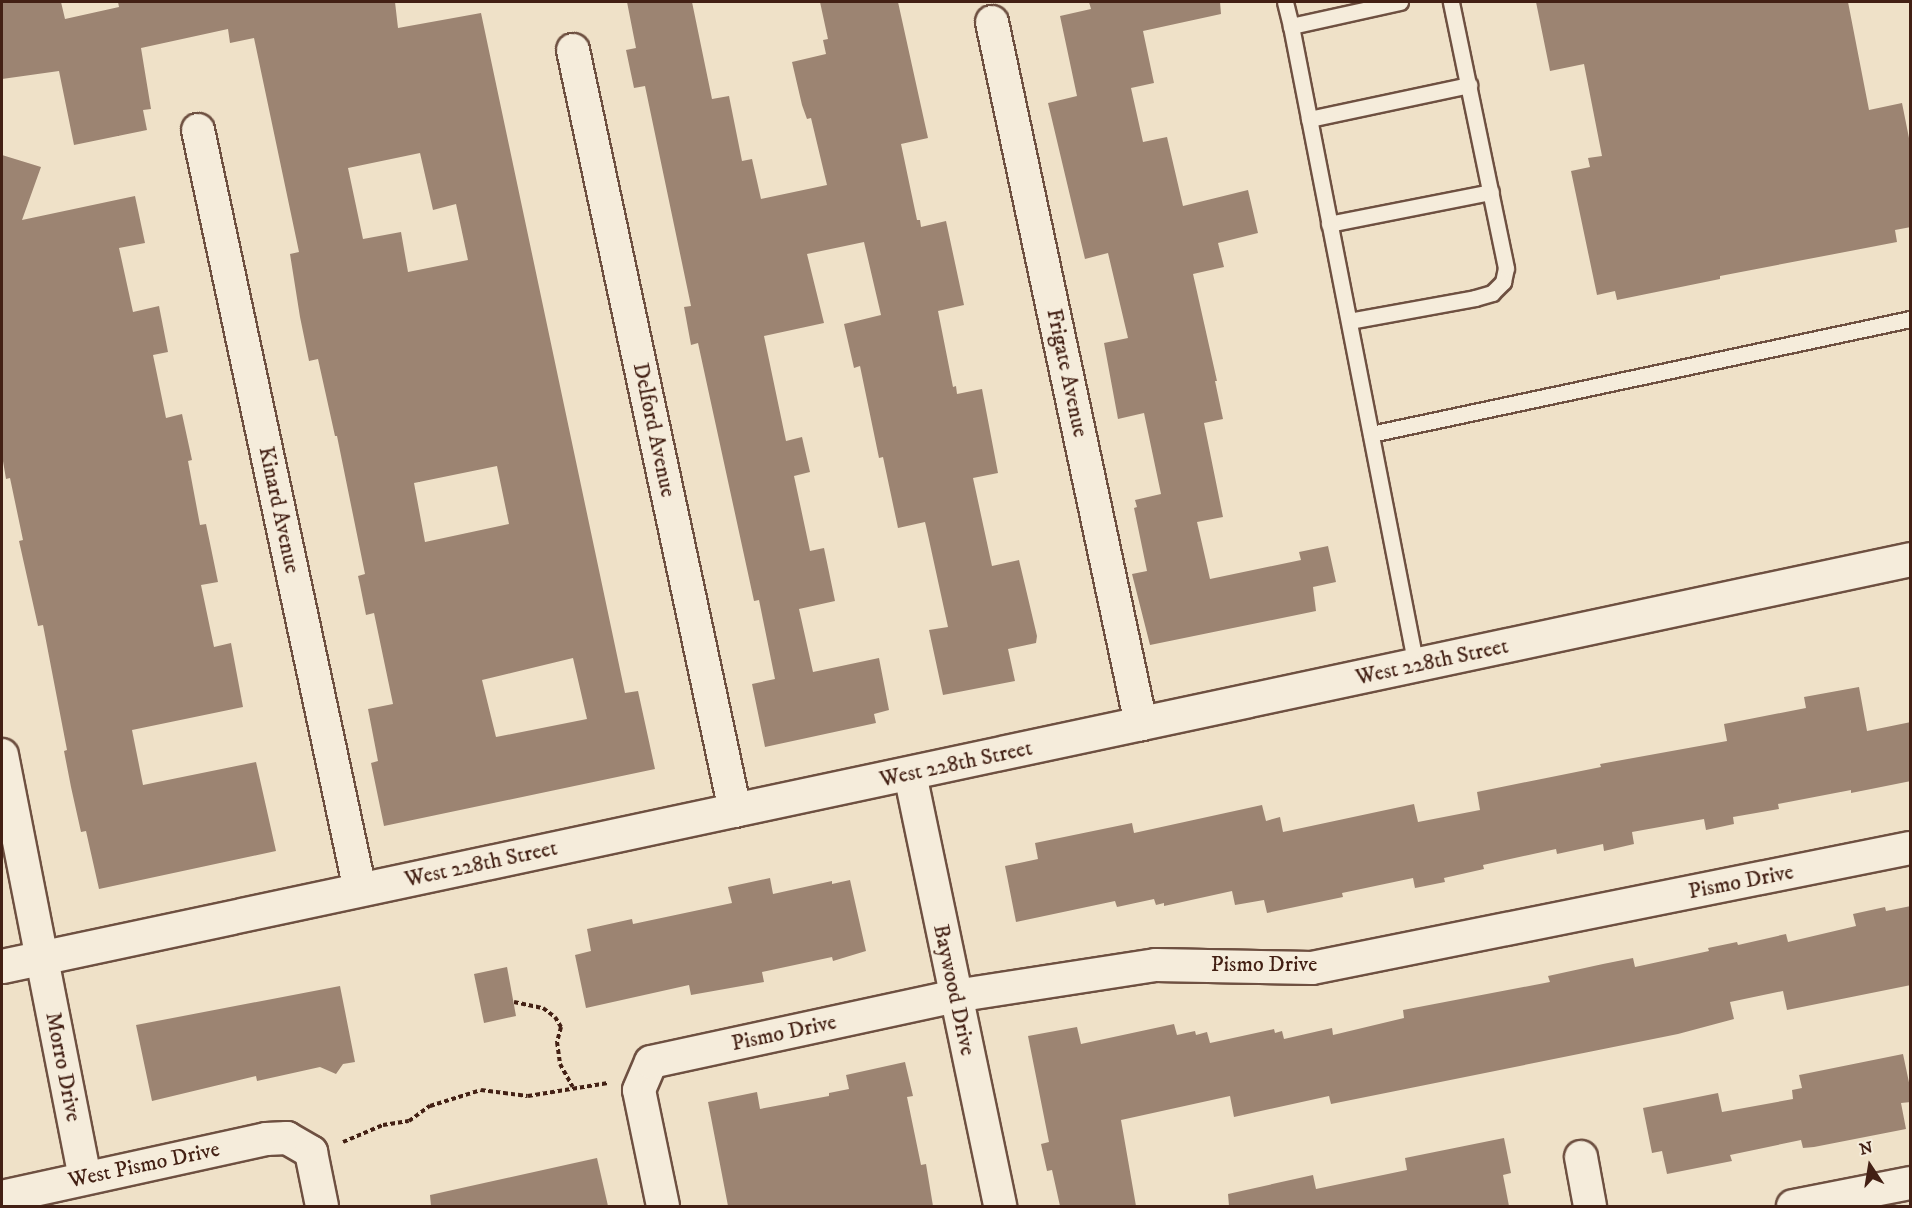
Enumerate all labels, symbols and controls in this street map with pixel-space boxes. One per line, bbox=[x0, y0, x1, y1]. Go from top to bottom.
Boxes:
street label: Frigate Avenue bbox=[1041, 306, 1093, 440]
street label: Delford Avenue bbox=[627, 360, 681, 500]
street label: Kinard Avenue bbox=[253, 444, 305, 576]
street label: West 228th Street bbox=[1353, 633, 1511, 691]
street label: West 228th Street bbox=[877, 735, 1035, 793]
street label: West 228th Street bbox=[402, 835, 560, 893]
street label: Pismo Drive bbox=[1686, 859, 1796, 905]
street label: Baywood Drive bbox=[927, 922, 981, 1058]
street label: Pismo Drive bbox=[1211, 952, 1317, 978]
street label: Pismo Drive bbox=[729, 1009, 839, 1057]
street label: Morro Drive bbox=[39, 1010, 87, 1124]
street label: West Pismo Drive bbox=[66, 1136, 222, 1194]
north arrow bbox=[1840, 1136, 1900, 1196]
text: N bbox=[1858, 1137, 1875, 1160]

